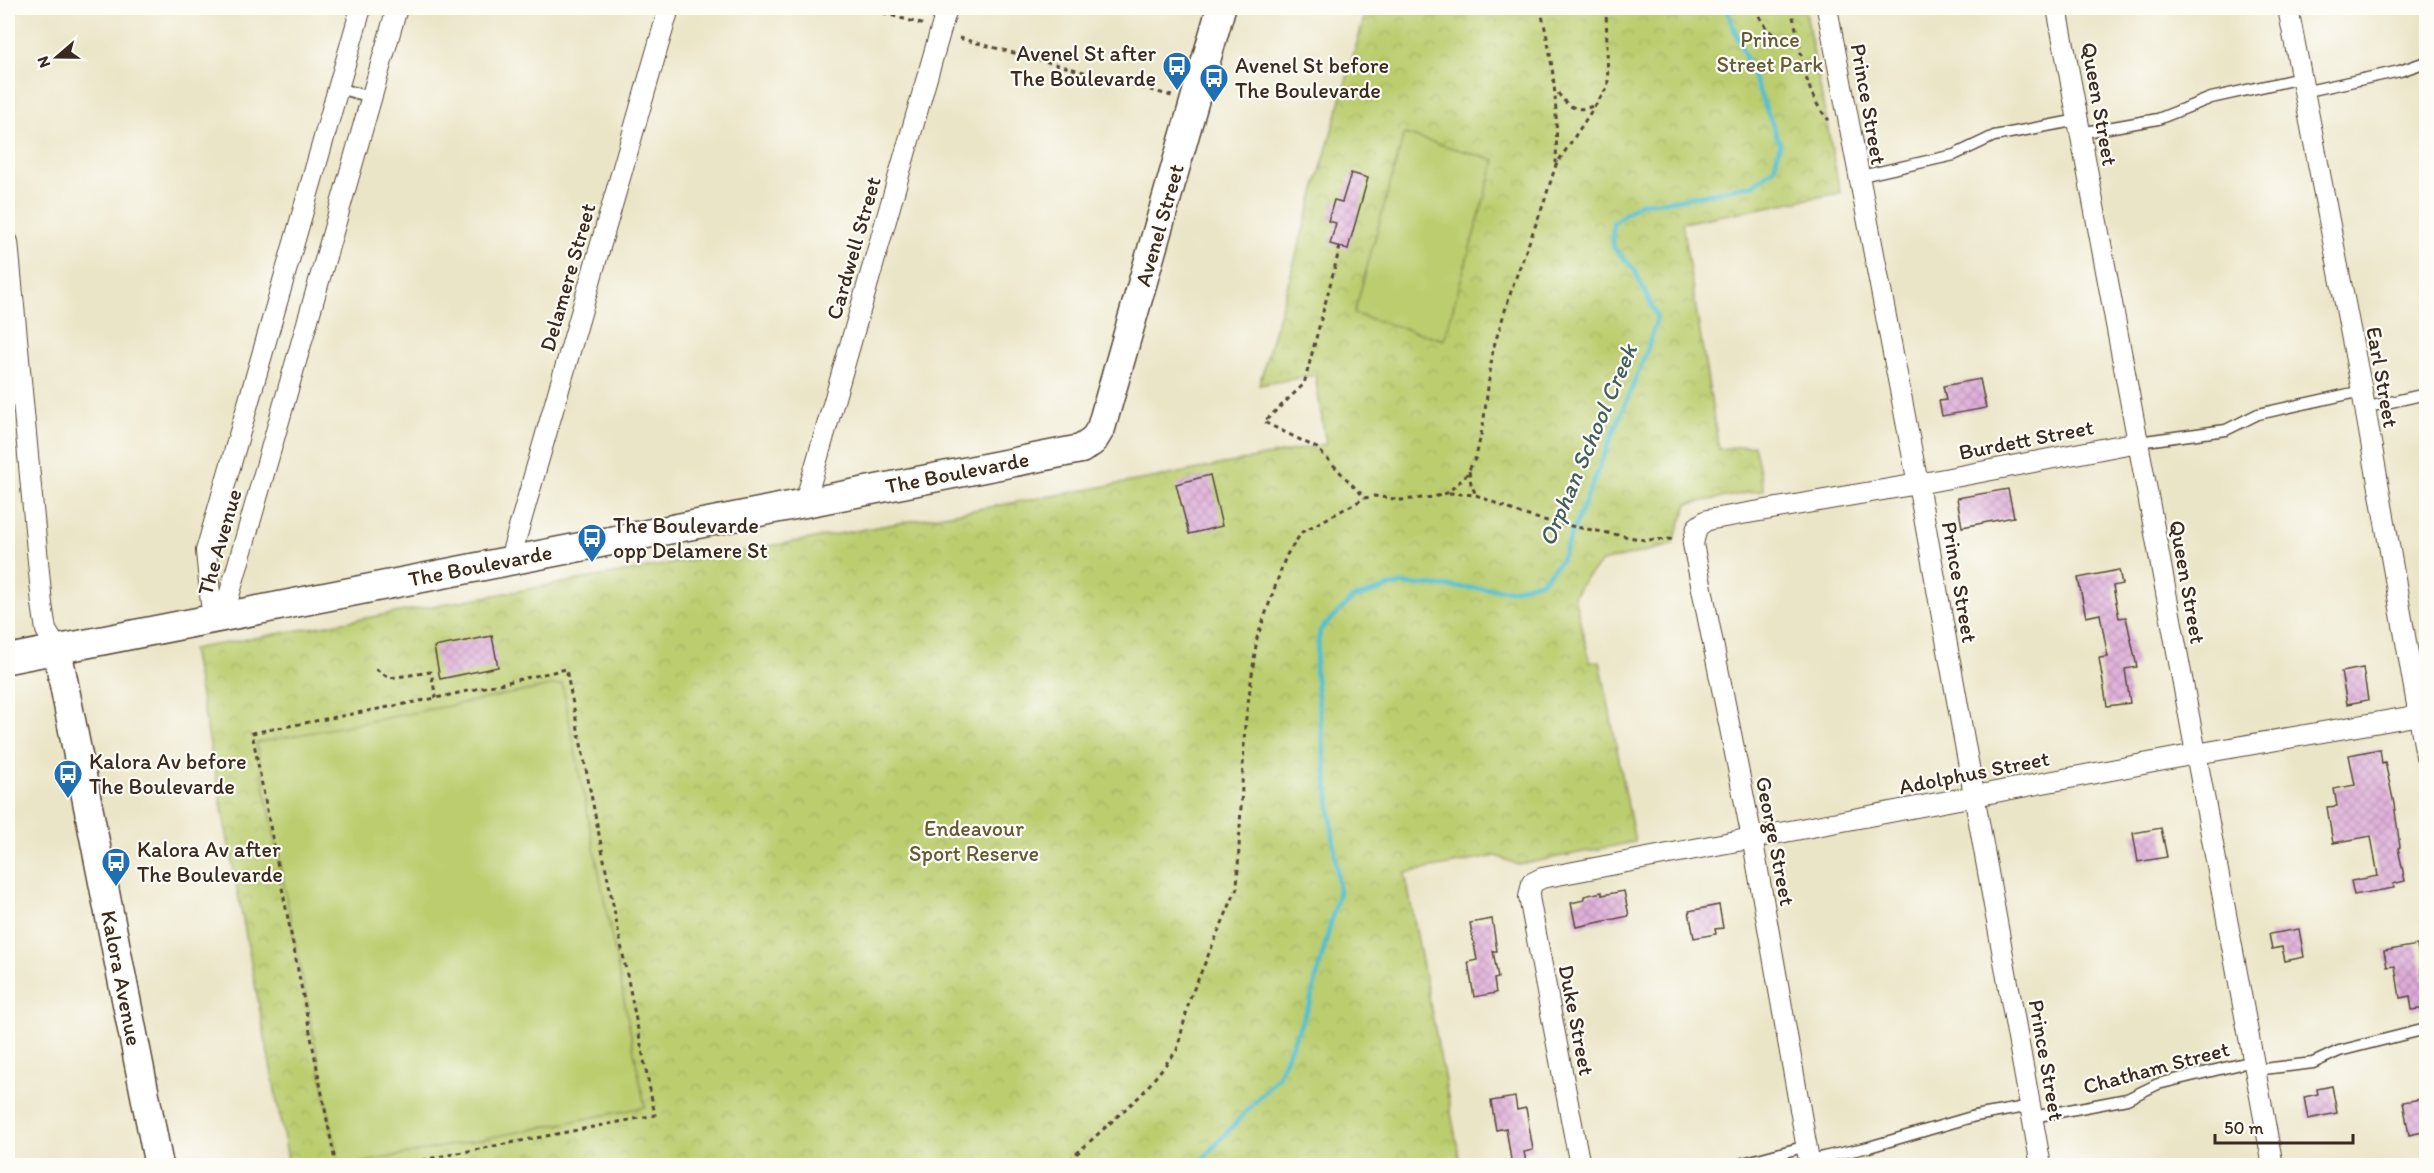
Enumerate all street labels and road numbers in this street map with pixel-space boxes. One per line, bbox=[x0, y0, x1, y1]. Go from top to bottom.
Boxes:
street label: Queen Street bbox=[2075, 40, 2124, 168]
street label: Prince Street bbox=[1845, 41, 1892, 167]
street label: Avenel Street bbox=[1129, 161, 1190, 289]
street label: Cardwell Street bbox=[820, 174, 887, 323]
street label: Delamere Street bbox=[533, 200, 602, 354]
street label: Earl Street bbox=[2360, 324, 2405, 430]
street label: Burdett Street bbox=[1956, 413, 2096, 466]
street label: The Boulevarde bbox=[883, 445, 1031, 500]
street label: The Avenue bbox=[191, 486, 248, 599]
street label: Queen Street bbox=[2163, 518, 2212, 646]
street label: Prince Street bbox=[1936, 519, 1983, 645]
street label: The Boulevarde bbox=[406, 538, 554, 593]
street label: Adolphus Street bbox=[1897, 745, 2052, 800]
street label: George Street bbox=[1750, 774, 1801, 908]
street label: Kalora Avenue bbox=[95, 908, 148, 1048]
street label: Duke Street bbox=[1553, 962, 1600, 1078]
street label: Prince Street bbox=[2023, 997, 2070, 1123]
street label: Chatham Street bbox=[2080, 1035, 2232, 1100]

